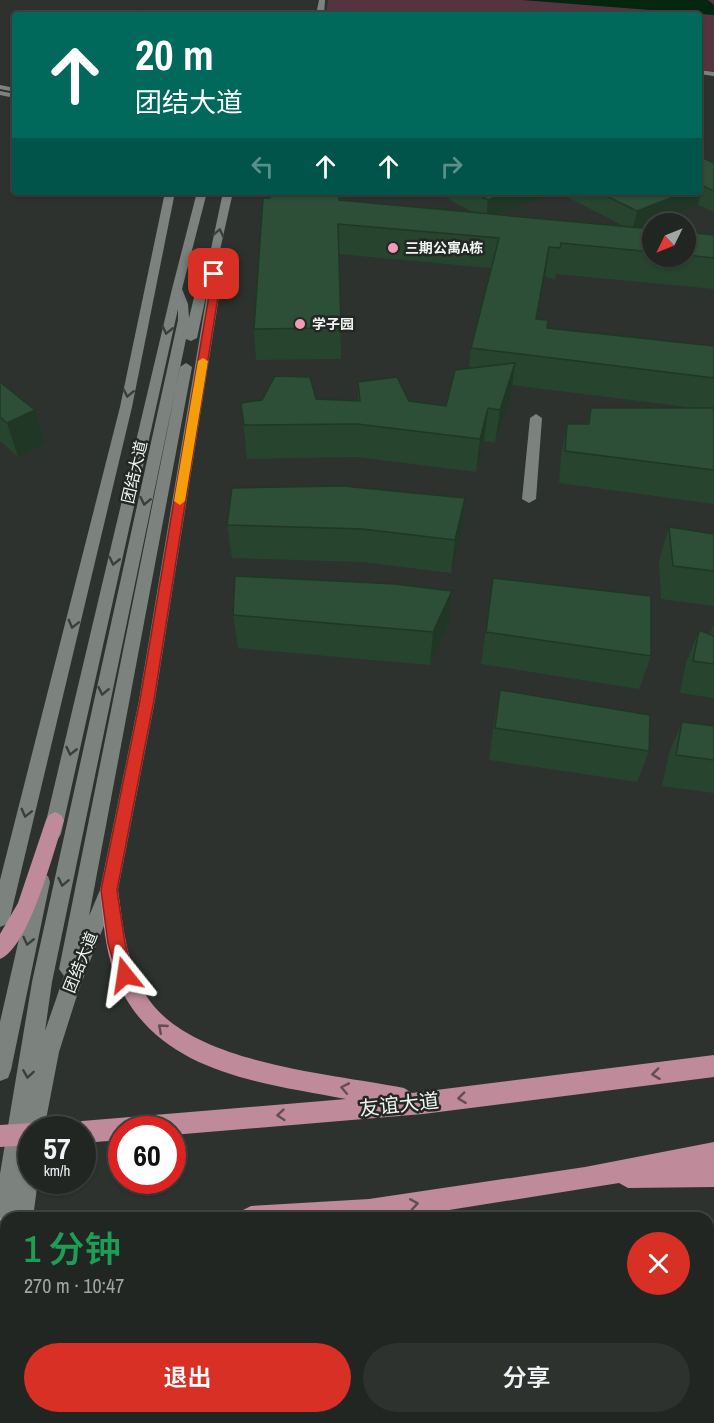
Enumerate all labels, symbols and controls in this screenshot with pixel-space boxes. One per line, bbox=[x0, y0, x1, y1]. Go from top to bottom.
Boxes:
text: 20 m bbox=[135, 27, 214, 83]
icon: ahead bbox=[36, 36, 114, 114]
text: 团结大道 bbox=[135, 84, 243, 120]
icon: left bbox=[246, 150, 279, 183]
icon: ahead bbox=[309, 150, 342, 183]
icon: ahead bbox=[372, 150, 405, 183]
icon: right bbox=[435, 150, 468, 183]
north arrow bbox=[642, 213, 696, 267]
map controls bbox=[642, 213, 696, 267]
one-way arrow bbox=[212, 228, 225, 238]
place label: 三期公寓A栋 bbox=[405, 239, 483, 257]
marker: 三期公寓A栋 bbox=[386, 241, 400, 255]
pin bbox=[188, 248, 239, 299]
icon: arrive bbox=[197, 257, 230, 290]
place label: 学子园 bbox=[312, 315, 354, 333]
marker: 学子园 bbox=[293, 317, 307, 331]
one-way arrow bbox=[161, 325, 174, 335]
one-way arrow bbox=[123, 388, 136, 398]
street label: 团结大道 bbox=[116, 438, 152, 506]
one-way arrow bbox=[139, 495, 152, 505]
one-way arrow bbox=[109, 556, 122, 566]
one-way arrow bbox=[68, 618, 81, 628]
one-way arrow bbox=[98, 686, 111, 696]
one-way arrow bbox=[65, 746, 78, 756]
one-way arrow bbox=[21, 808, 34, 818]
one-way arrow bbox=[58, 877, 71, 887]
street label: 团结大道 bbox=[58, 928, 102, 996]
one-way arrow bbox=[22, 936, 35, 946]
position arrow bbox=[93, 943, 157, 1007]
one-way arrow bbox=[158, 1024, 169, 1035]
one-way arrow bbox=[651, 1067, 661, 1079]
one-way arrow bbox=[23, 1069, 35, 1079]
one-way arrow bbox=[340, 1082, 350, 1095]
street label: 友谊大道 bbox=[358, 1086, 440, 1122]
one-way arrow bbox=[458, 1091, 467, 1103]
one-way arrow bbox=[276, 1108, 285, 1121]
speed limit sign: 60 bbox=[108, 1116, 186, 1194]
text: 57 bbox=[43, 1128, 71, 1168]
text: km/h bbox=[44, 1160, 70, 1181]
one-way arrow bbox=[410, 1199, 419, 1211]
text: 1 分钟 bbox=[24, 1225, 121, 1273]
button: close bbox=[627, 1232, 690, 1295]
text: 270 m · 10:47 bbox=[24, 1272, 124, 1299]
button: 退出 bbox=[24, 1343, 351, 1412]
button: 分享 bbox=[363, 1343, 690, 1412]

